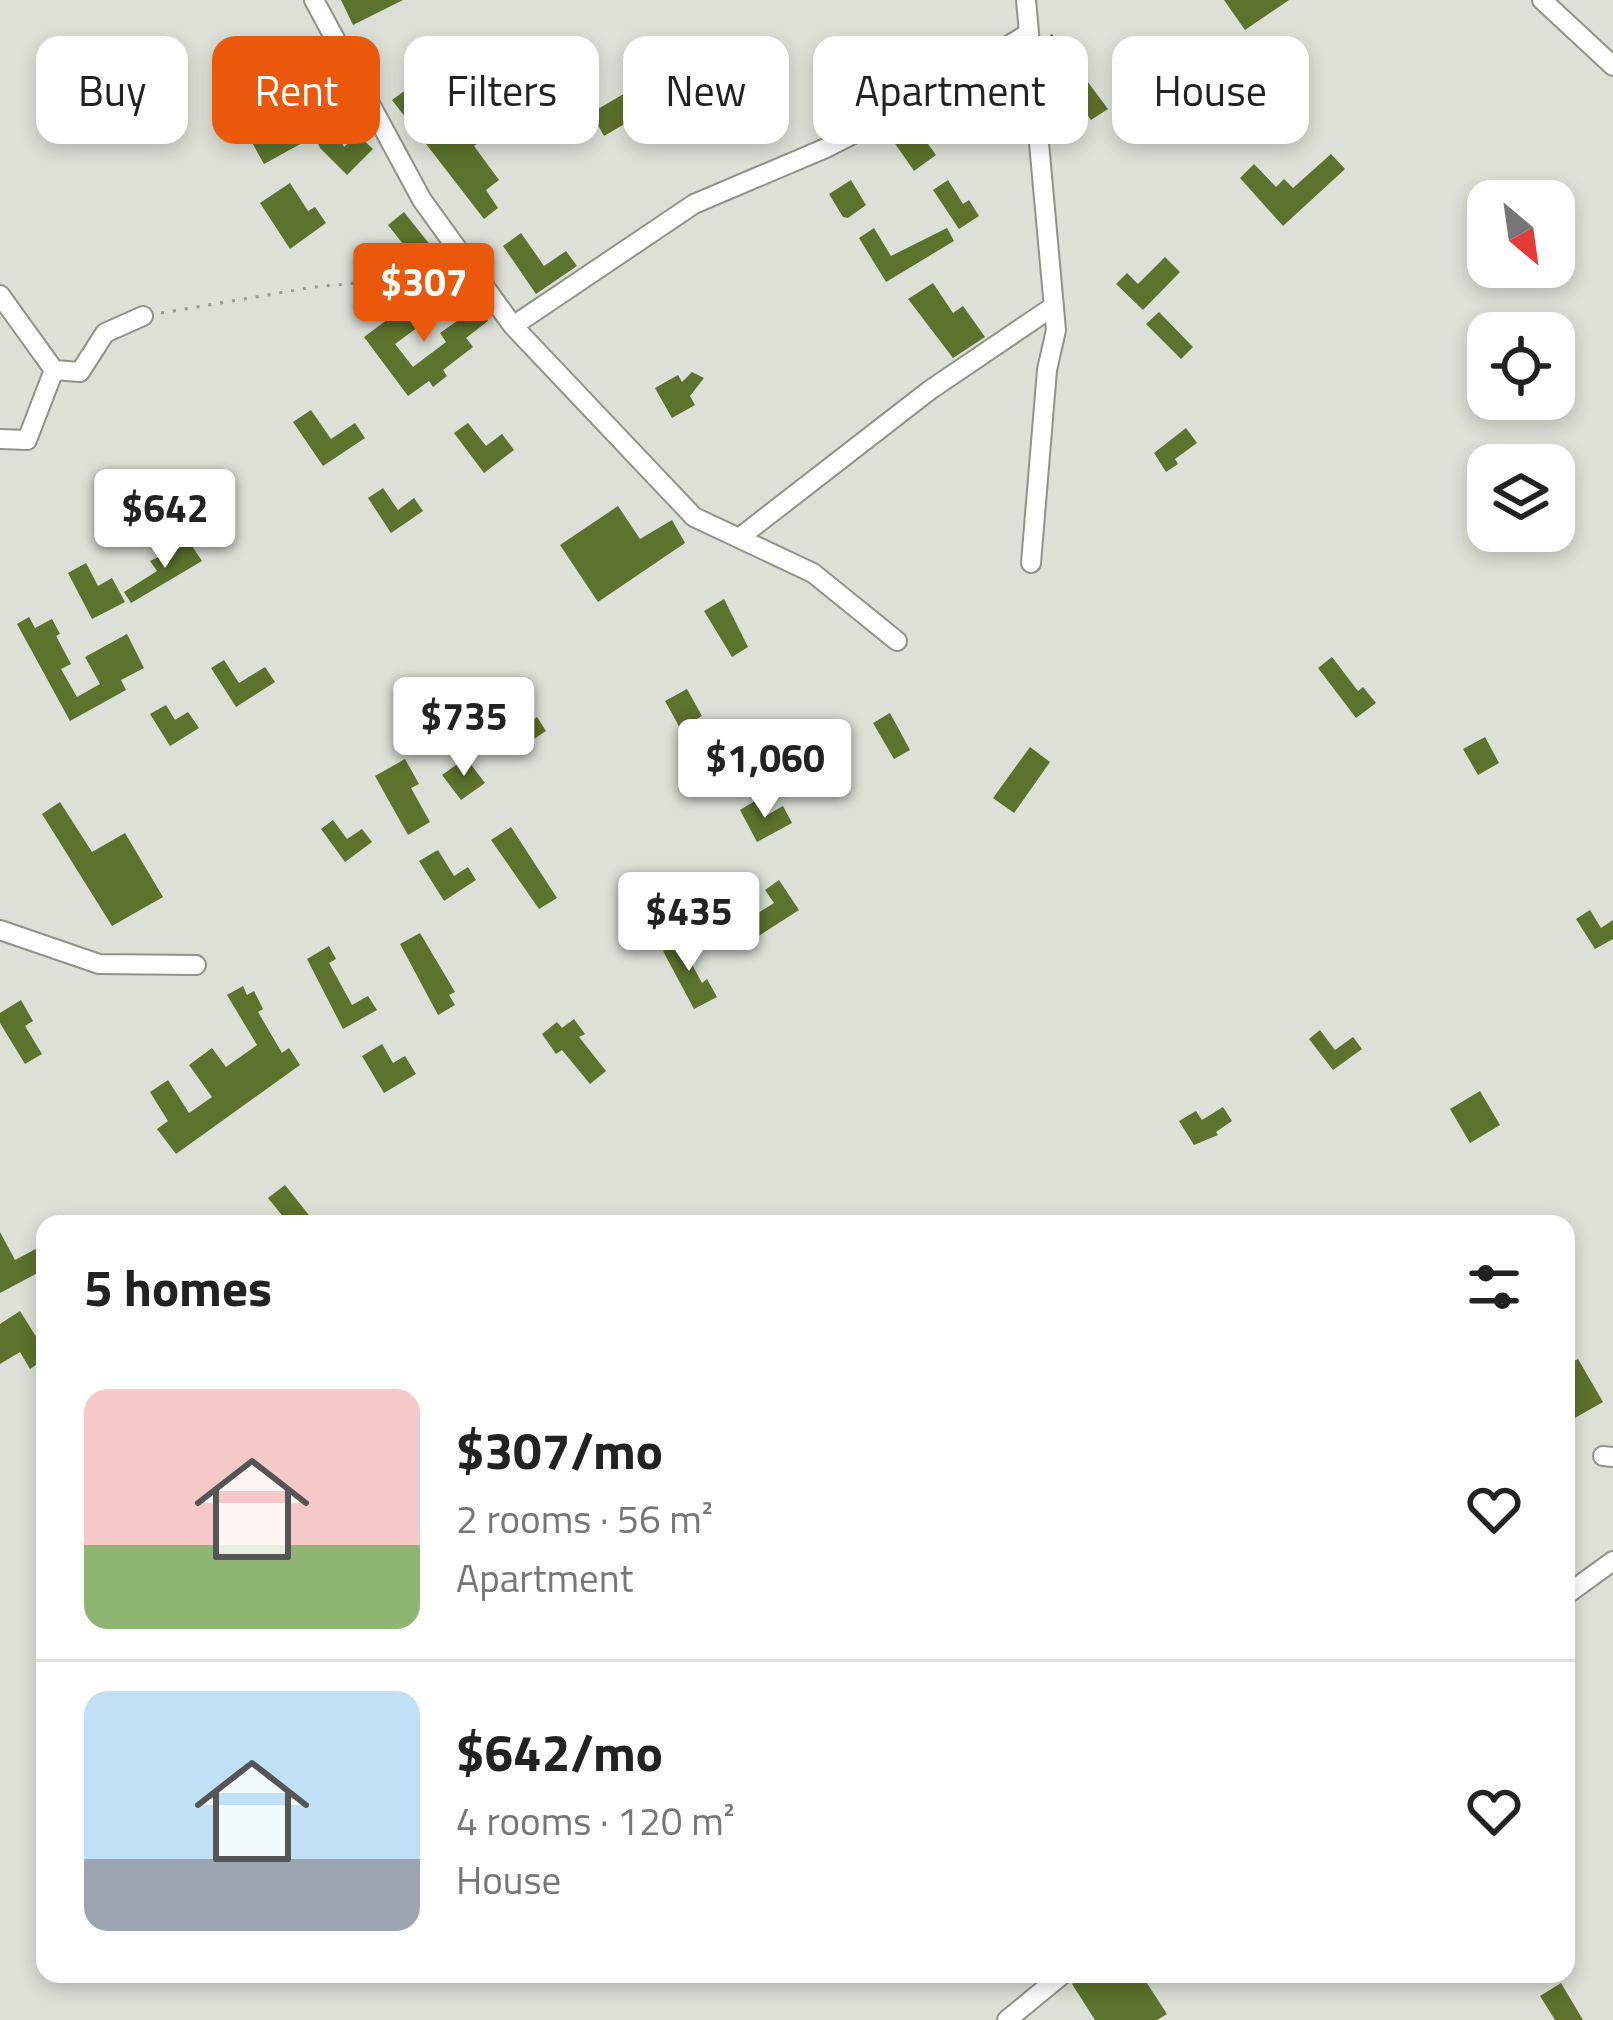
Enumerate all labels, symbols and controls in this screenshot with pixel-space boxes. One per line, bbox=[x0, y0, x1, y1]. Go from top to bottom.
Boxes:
chip: Buy bbox=[36, 36, 188, 144]
chip: Rent bbox=[212, 36, 380, 144]
chip: Filters bbox=[404, 36, 599, 144]
chip: New bbox=[623, 36, 789, 144]
chip: Apartment bbox=[813, 36, 1088, 144]
chip: House bbox=[1112, 36, 1309, 144]
north arrow bbox=[1467, 180, 1575, 288]
map controls bbox=[1467, 180, 1575, 552]
pin: $307 bbox=[353, 243, 495, 345]
text: $307 bbox=[380, 252, 468, 311]
button: locate bbox=[1467, 312, 1575, 420]
button: layers bbox=[1467, 444, 1575, 552]
pin: $642 bbox=[94, 469, 236, 571]
text: $642 bbox=[121, 478, 209, 537]
pin: $735 bbox=[393, 677, 535, 779]
text: $735 bbox=[420, 686, 508, 745]
pin: $1,060 bbox=[667, 719, 863, 821]
text: $1,060 bbox=[705, 728, 825, 787]
pin: $435 bbox=[618, 872, 760, 974]
text: $435 bbox=[645, 881, 733, 940]
text: 5 homes bbox=[84, 1248, 272, 1326]
icon: filters bbox=[1461, 1254, 1527, 1320]
text: $307/mo bbox=[456, 1411, 663, 1489]
icon: home bbox=[180, 1437, 324, 1581]
icon: heart bbox=[1461, 1476, 1527, 1542]
text: 2 rooms · 56 m² bbox=[456, 1489, 713, 1548]
text: Apartment bbox=[456, 1548, 633, 1607]
text: $642/mo bbox=[456, 1713, 663, 1791]
icon: home bbox=[180, 1739, 324, 1883]
icon: heart bbox=[1461, 1778, 1527, 1844]
text: 4 rooms · 120 m² bbox=[456, 1791, 735, 1850]
text: House bbox=[456, 1850, 561, 1909]

